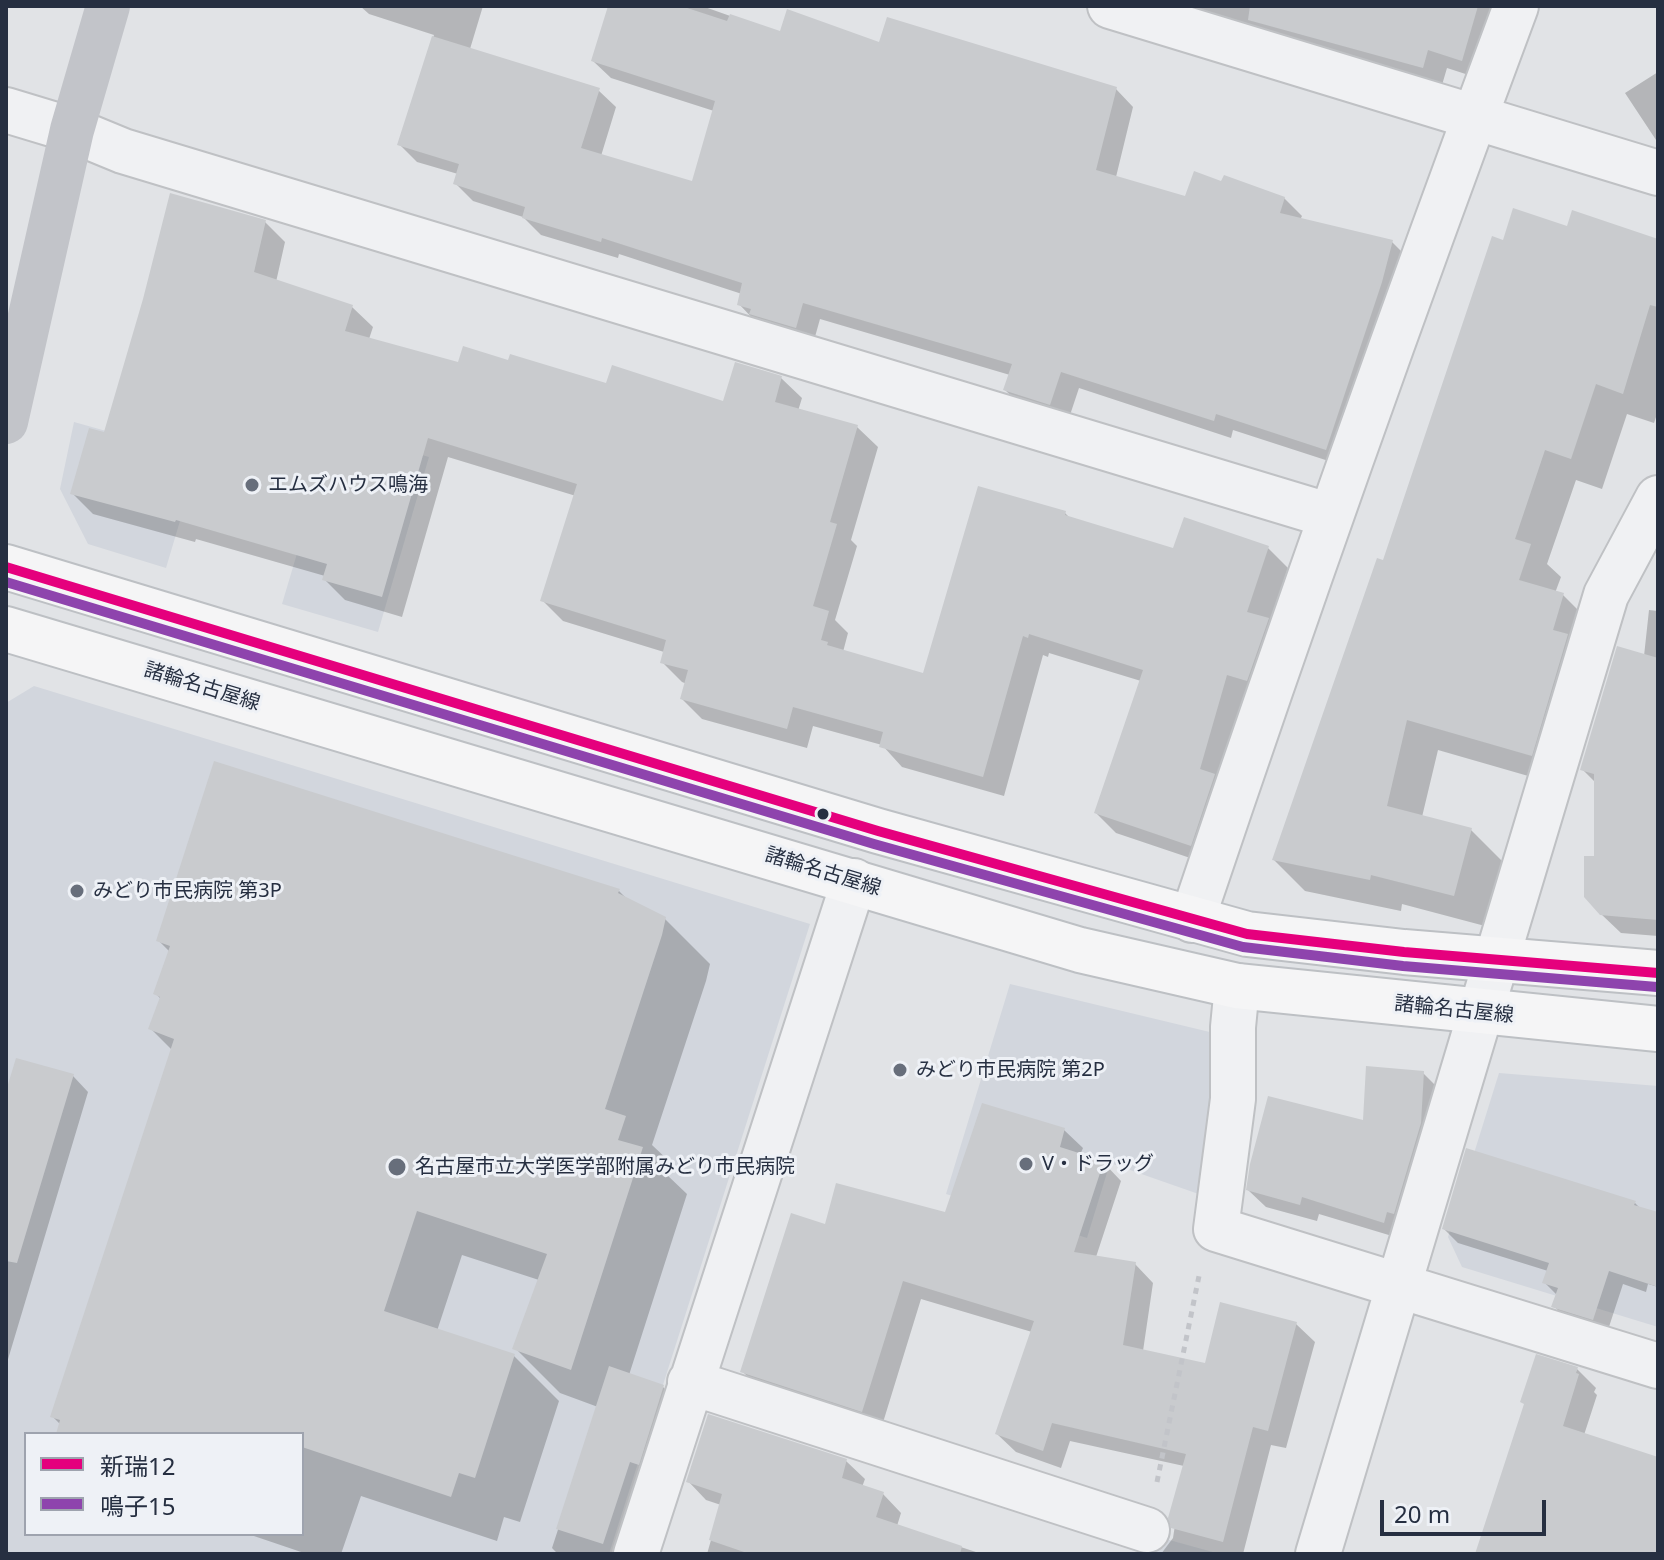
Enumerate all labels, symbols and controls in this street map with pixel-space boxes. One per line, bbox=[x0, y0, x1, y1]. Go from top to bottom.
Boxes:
place label: エムズハウス鳴海 bbox=[268, 473, 428, 497]
marker: エムズハウス鳴海 bbox=[243, 476, 261, 494]
street label: 諸輪名古屋線 bbox=[141, 658, 263, 716]
unlabelled marker bbox=[815, 806, 831, 822]
street label: 諸輪名古屋線 bbox=[762, 843, 884, 901]
place label: みどり市民病院 第3P bbox=[93, 879, 282, 903]
marker: みどり市民病院 第3P bbox=[68, 882, 86, 900]
street label: 諸輪名古屋線 bbox=[1393, 992, 1515, 1028]
place label: みどり市民病院 第2P bbox=[916, 1058, 1105, 1082]
marker: みどり市民病院 第2P bbox=[891, 1061, 909, 1079]
place label: V・ドラッグ bbox=[1042, 1152, 1154, 1176]
place label: 名古屋市立大学医学部附属みどり市民病院 bbox=[415, 1155, 795, 1179]
marker: V・ドラッグ bbox=[1017, 1155, 1035, 1173]
marker: 名古屋市立大学医学部附属みどり市民病院 bbox=[386, 1156, 408, 1178]
legend bbox=[24, 1432, 304, 1536]
text: 新瑞12 bbox=[100, 1449, 175, 1482]
scale bar bbox=[1384, 1484, 1550, 1534]
text: 鳴子15 bbox=[100, 1489, 175, 1522]
text: 20 m bbox=[1394, 1497, 1450, 1530]

